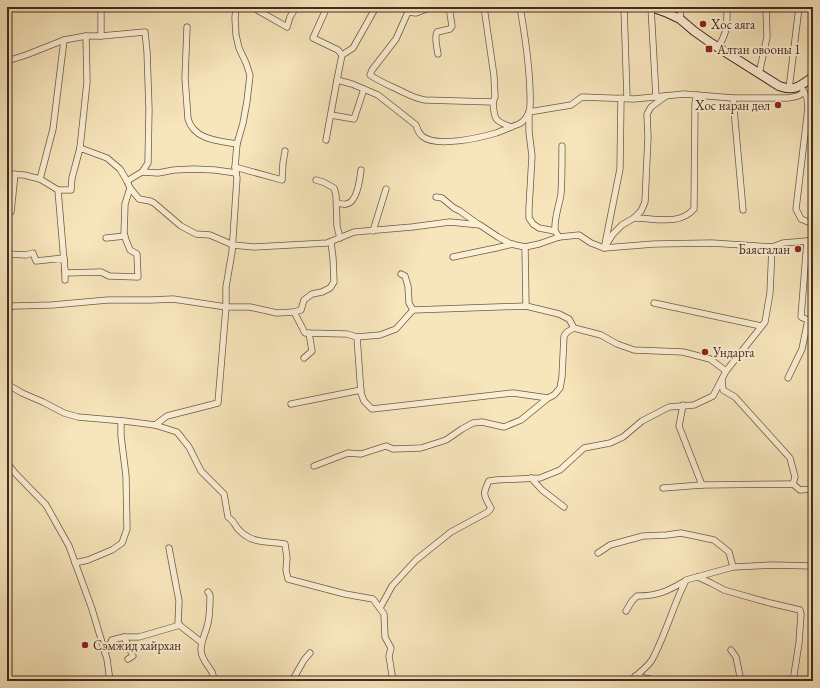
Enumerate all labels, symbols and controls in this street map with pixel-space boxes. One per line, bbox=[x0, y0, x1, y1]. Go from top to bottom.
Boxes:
place label: Хос аяга bbox=[710, 16, 756, 33]
marker: Хос аяга bbox=[698, 19, 708, 29]
place label: Алтан овооны 1 bbox=[716, 41, 801, 58]
marker: Алтан овооны 1 bbox=[704, 44, 714, 54]
place label: Хос наран дөл bbox=[694, 97, 770, 114]
marker: Хос наран дөл bbox=[773, 100, 783, 110]
place label: Баясгалан bbox=[738, 241, 790, 258]
marker: Баясгалан bbox=[793, 244, 803, 254]
place label: Ундарга bbox=[712, 344, 755, 361]
marker: Ундарга bbox=[700, 347, 710, 357]
place label: Сэмжид хайрхан bbox=[93, 637, 181, 654]
marker: Сэмжид хайрхан bbox=[80, 640, 90, 650]

